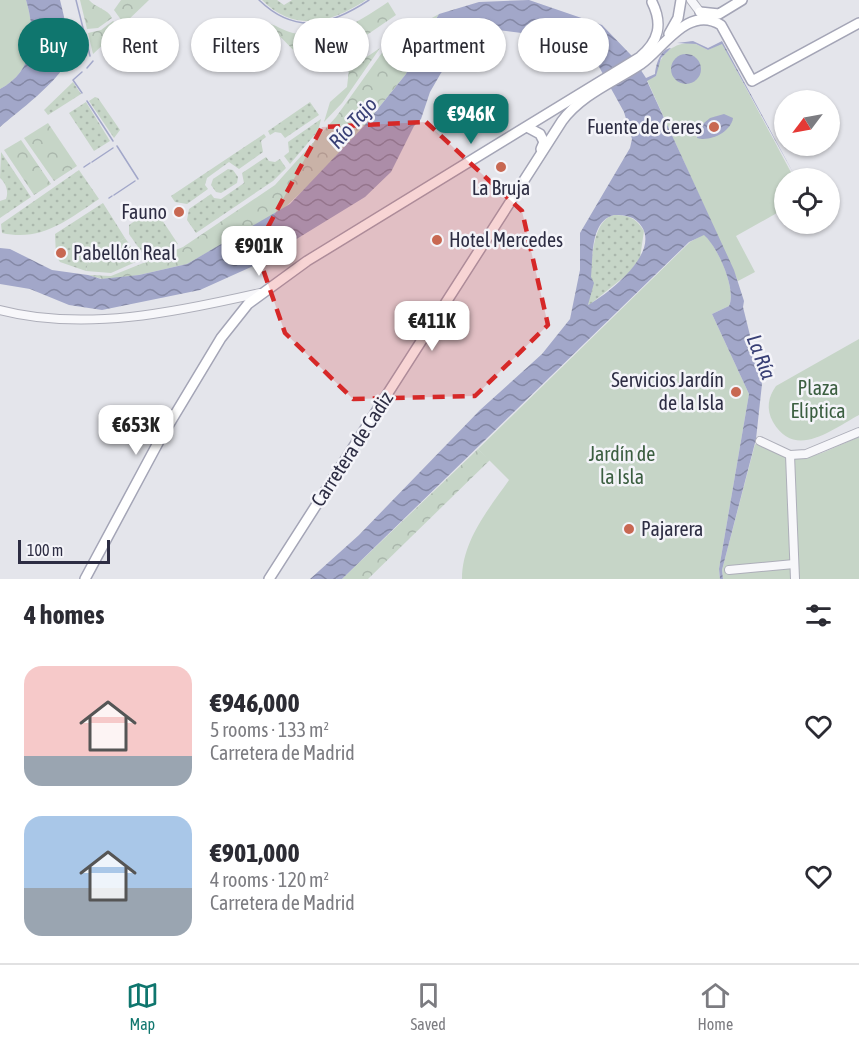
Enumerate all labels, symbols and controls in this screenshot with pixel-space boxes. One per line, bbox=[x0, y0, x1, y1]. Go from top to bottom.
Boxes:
chip: Buy bbox=[18, 18, 89, 72]
chip: Rent bbox=[101, 18, 179, 72]
chip: Filters bbox=[191, 18, 281, 72]
chip: New bbox=[293, 18, 369, 72]
chip: Apartment bbox=[381, 18, 506, 72]
chip: House bbox=[518, 18, 609, 72]
north arrow bbox=[774, 90, 840, 156]
map controls bbox=[774, 90, 840, 234]
water label: Río Tajo bbox=[323, 92, 381, 153]
pin: €946K bbox=[429, 94, 513, 145]
text: €946K bbox=[448, 102, 495, 125]
place label: Fuente de Ceres bbox=[587, 115, 702, 138]
marker: Fuente de Ceres bbox=[707, 120, 721, 134]
marker: La Bruja bbox=[494, 160, 508, 174]
button: locate bbox=[774, 168, 840, 234]
place label: La Bruja bbox=[472, 176, 530, 199]
place label: Fauno bbox=[121, 200, 167, 223]
marker: Fauno bbox=[172, 205, 186, 219]
pin: €901K bbox=[217, 226, 301, 277]
place label: Hotel Mercedes bbox=[449, 228, 563, 251]
marker: Hotel Mercedes bbox=[430, 233, 444, 247]
text: €901K bbox=[236, 234, 283, 257]
place label: Pabellón Real bbox=[73, 241, 177, 264]
marker: Pabellón Real bbox=[54, 246, 68, 260]
pin: €411K bbox=[390, 301, 474, 352]
text: €411K bbox=[409, 309, 456, 332]
water label: La Ría bbox=[743, 331, 781, 383]
place label: Servicios Jardín de la Isla bbox=[611, 368, 724, 414]
park label: Plaza Elíptica bbox=[791, 376, 845, 422]
marker: Servicios Jardín de la Isla bbox=[729, 385, 743, 399]
street label: Carretera de Cadiz bbox=[306, 387, 397, 510]
pin: €653K bbox=[94, 405, 178, 456]
text: €653K bbox=[113, 413, 160, 436]
park label: Jardín de la Isla bbox=[589, 442, 655, 488]
place label: Pajarera bbox=[641, 517, 703, 540]
marker: Pajarera bbox=[622, 522, 636, 536]
scale bar bbox=[18, 537, 110, 564]
text: 100 m bbox=[27, 541, 63, 559]
icon: filters bbox=[802, 599, 835, 632]
text: 4 homes bbox=[24, 600, 104, 630]
text: €946,000 bbox=[210, 688, 300, 718]
icon: home bbox=[72, 690, 144, 762]
icon: heart bbox=[802, 710, 835, 743]
text: 5 rooms · 133 m² bbox=[210, 718, 329, 741]
text: Carretera de Madrid bbox=[210, 741, 355, 764]
text: €901,000 bbox=[210, 838, 300, 868]
icon: home bbox=[72, 840, 144, 912]
icon: heart bbox=[802, 860, 835, 893]
text: 4 rooms · 120 m² bbox=[210, 868, 329, 891]
text: Carretera de Madrid bbox=[210, 891, 355, 914]
tab: Map bbox=[126, 979, 159, 1033]
tab: Saved bbox=[411, 979, 446, 1033]
tab: Home bbox=[698, 979, 733, 1033]

